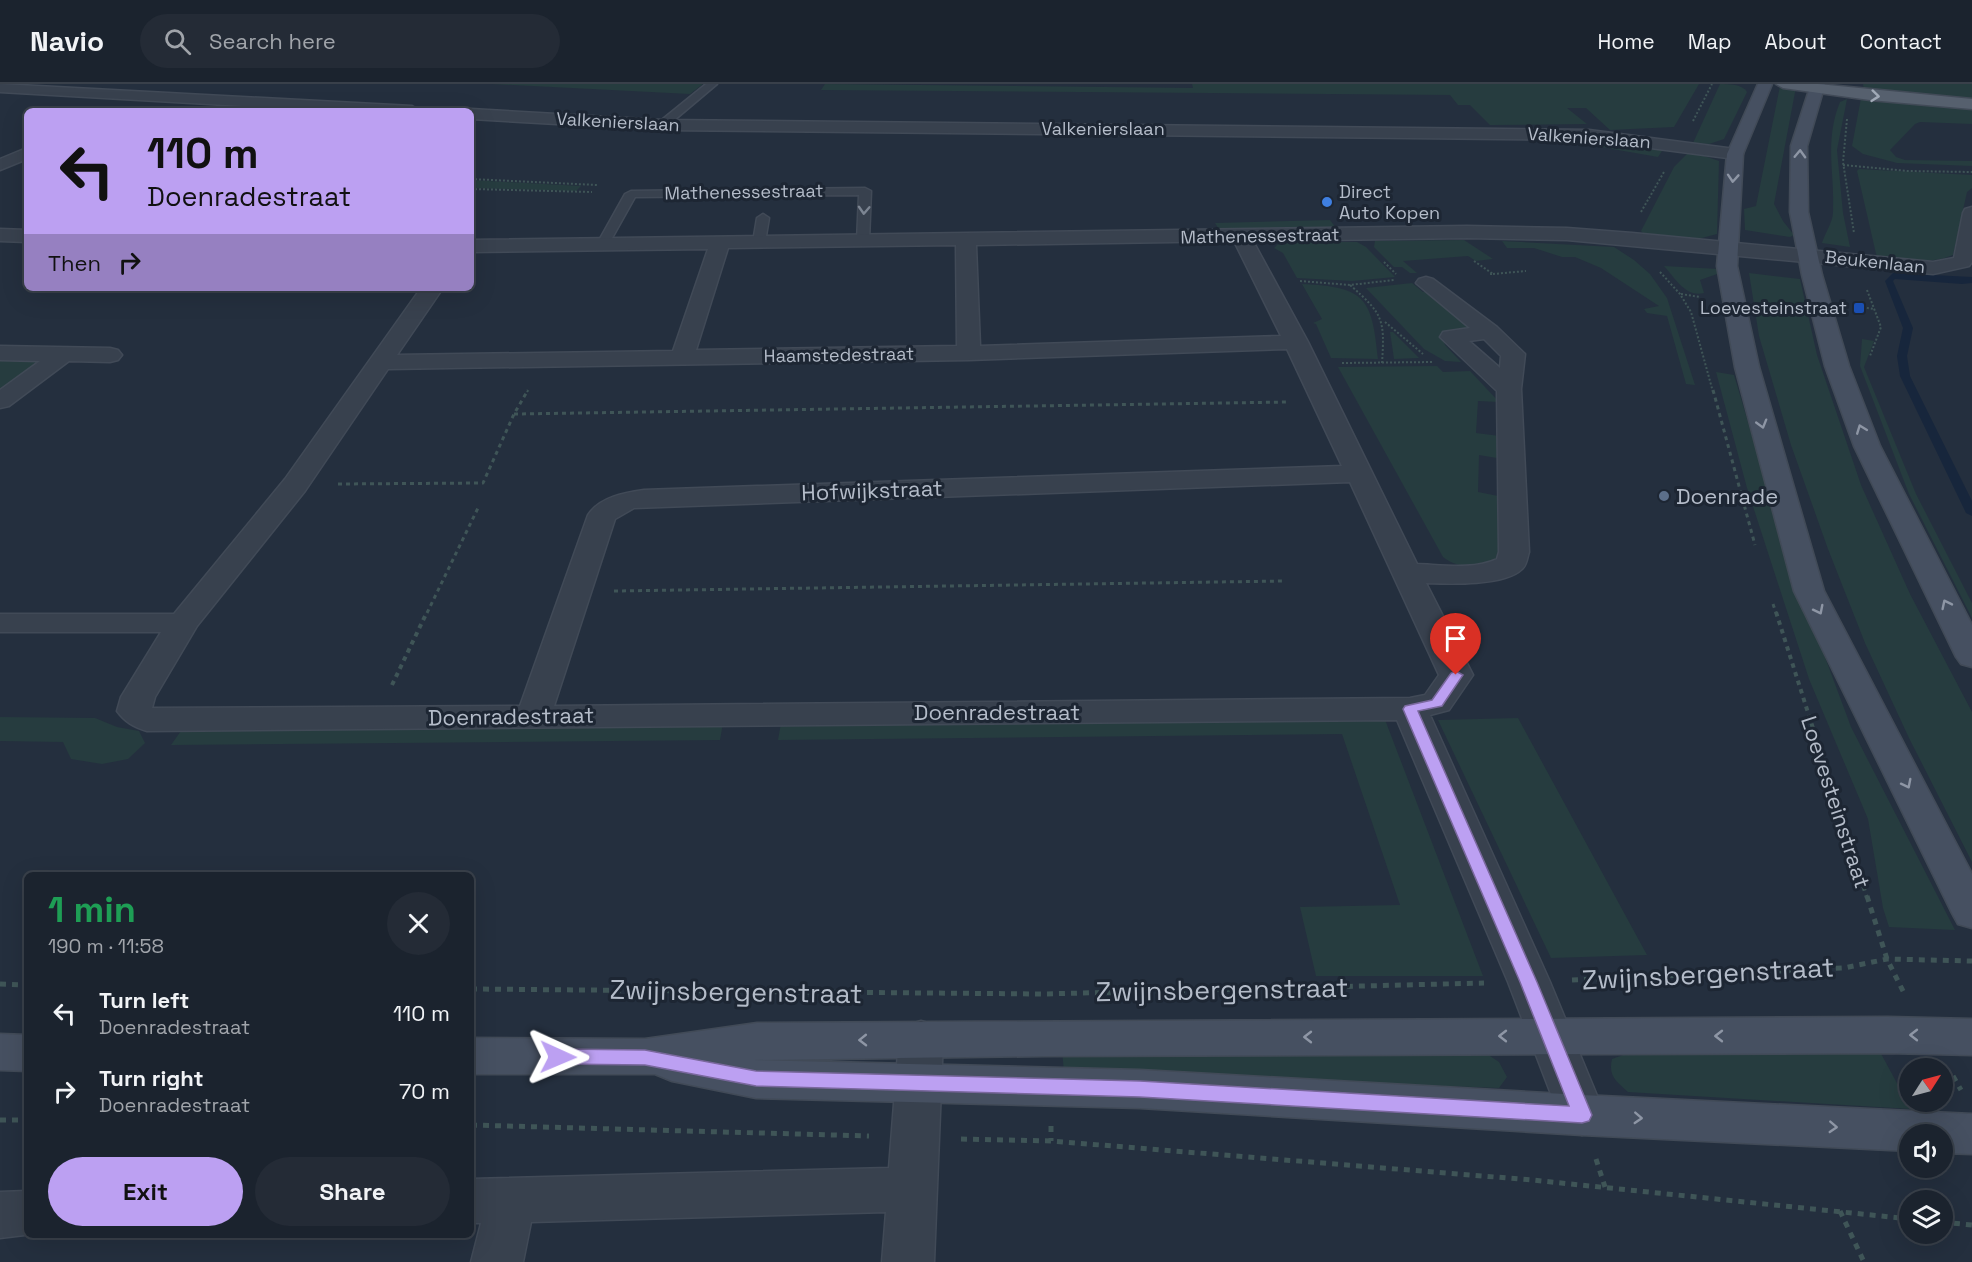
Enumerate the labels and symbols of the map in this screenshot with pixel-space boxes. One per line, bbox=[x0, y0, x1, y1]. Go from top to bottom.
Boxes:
one-way arrow bbox=[1870, 89, 1879, 102]
street label: Valkenierslaan bbox=[556, 107, 680, 136]
street label: Valkenierslaan bbox=[1041, 117, 1165, 140]
street label: Valkenierslaan bbox=[1527, 122, 1651, 153]
one-way arrow bbox=[1793, 150, 1806, 159]
one-way arrow bbox=[1727, 174, 1740, 183]
street label: Mathenessestraat bbox=[664, 179, 824, 204]
place label: Direct Auto Kopen bbox=[1339, 180, 1440, 224]
marker: Direct Auto Kopen bbox=[1320, 195, 1334, 209]
one-way arrow bbox=[858, 205, 871, 214]
street label: Mathenessestraat bbox=[1180, 223, 1340, 248]
street label: Beukenlaan bbox=[1824, 245, 1926, 278]
place label: Loevesteinstraat bbox=[1700, 296, 1847, 319]
marker: Loevesteinstraat bbox=[1852, 301, 1866, 315]
street label: Haamstedestraat bbox=[764, 342, 914, 367]
one-way arrow bbox=[1755, 419, 1768, 429]
one-way arrow bbox=[1856, 424, 1868, 435]
street label: Hofwijkstraat bbox=[801, 474, 943, 506]
place label: Doenrade bbox=[1676, 482, 1778, 510]
marker: Doenrade bbox=[1657, 489, 1671, 503]
one-way arrow bbox=[1942, 600, 1953, 611]
one-way arrow bbox=[1811, 604, 1823, 615]
pin bbox=[1430, 613, 1481, 675]
street label: Doenradestraat bbox=[914, 698, 1080, 726]
street label: Doenradestraat bbox=[428, 701, 594, 731]
street label: Loevesteinstraat bbox=[1795, 712, 1877, 892]
one-way arrow bbox=[1900, 778, 1911, 788]
street label: Zwijnsbergenstraat bbox=[1581, 949, 1835, 998]
street label: Zwijnsbergenstraat bbox=[1095, 970, 1349, 1009]
street label: Zwijnsbergenstraat bbox=[609, 972, 863, 1011]
position arrow bbox=[526, 1025, 590, 1089]
one-way arrow bbox=[1909, 1029, 1918, 1041]
one-way arrow bbox=[1498, 1030, 1507, 1042]
one-way arrow bbox=[1714, 1030, 1723, 1042]
one-way arrow bbox=[1303, 1031, 1312, 1043]
one-way arrow bbox=[858, 1034, 867, 1046]
north arrow bbox=[1899, 1058, 1953, 1112]
one-way arrow bbox=[1634, 1111, 1643, 1124]
one-way arrow bbox=[1828, 1121, 1837, 1134]

